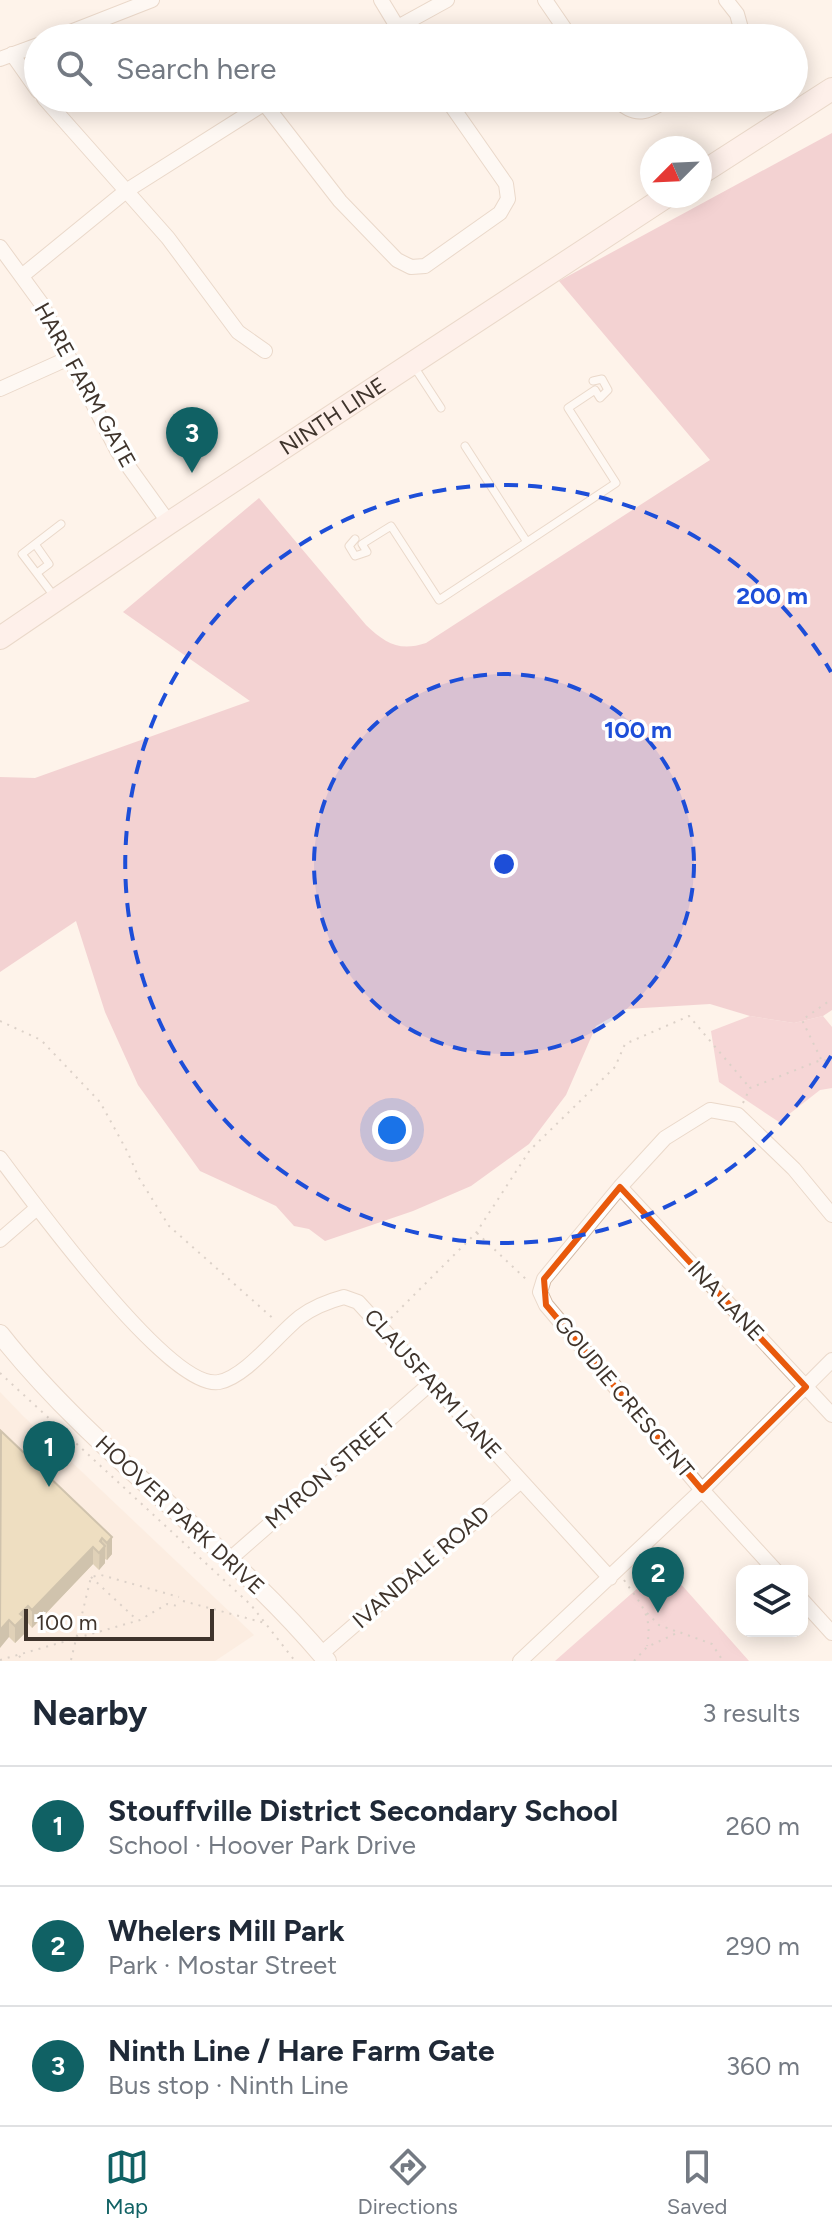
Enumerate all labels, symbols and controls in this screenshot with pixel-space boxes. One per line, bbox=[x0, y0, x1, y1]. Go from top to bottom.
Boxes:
search box bbox=[24, 24, 808, 112]
icon: search bbox=[52, 46, 96, 90]
text: Search here bbox=[116, 50, 276, 87]
north arrow bbox=[640, 136, 712, 208]
street label: HARE FARM GATE bbox=[28, 298, 142, 472]
street label: NINTH LINE bbox=[274, 371, 391, 460]
pin: 3 bbox=[166, 407, 218, 473]
text: 200 m bbox=[736, 581, 808, 610]
text: 100 m bbox=[604, 715, 672, 744]
centre of rings bbox=[490, 850, 518, 878]
your location bbox=[372, 1110, 412, 1150]
street label: INA LANE bbox=[682, 1255, 770, 1347]
street label: CLAUSFARM LANE bbox=[359, 1304, 507, 1464]
street label: GOUDIE CRESCENT bbox=[548, 1311, 700, 1483]
street label: MYRON STREET bbox=[260, 1407, 400, 1535]
pin: 1 bbox=[23, 1421, 75, 1487]
street label: HOOVER PARK DRIVE bbox=[90, 1430, 270, 1600]
street label: IVANDALE ROAD bbox=[347, 1500, 495, 1634]
pin: 2 bbox=[632, 1547, 684, 1613]
map controls bbox=[736, 1565, 808, 1637]
button: layers bbox=[736, 1565, 808, 1637]
scale bar bbox=[24, 1605, 214, 1641]
text: 100 m bbox=[36, 1609, 97, 1636]
text: Nearby bbox=[32, 1693, 147, 1734]
text: 3 results bbox=[702, 1697, 800, 1729]
text: Stouffville District Secondary School bbox=[108, 1792, 618, 1829]
text: 1 bbox=[53, 1810, 63, 1842]
text: 260 m bbox=[726, 1810, 800, 1842]
text: School · Hoover Park Drive bbox=[108, 1829, 416, 1861]
text: Whelers Mill Park bbox=[108, 1912, 345, 1949]
text: 2 bbox=[50, 1930, 66, 1962]
text: 290 m bbox=[726, 1930, 800, 1962]
text: Park · Mostar Street bbox=[108, 1949, 337, 1981]
text: Ninth Line / Hare Farm Gate bbox=[108, 2032, 495, 2069]
text: 3 bbox=[51, 2050, 65, 2082]
text: 360 m bbox=[726, 2050, 800, 2082]
text: Bus stop · Ninth Line bbox=[108, 2069, 348, 2101]
tab: Map bbox=[105, 2145, 149, 2220]
tab: Directions bbox=[358, 2145, 458, 2220]
tab: Saved bbox=[667, 2145, 727, 2220]

